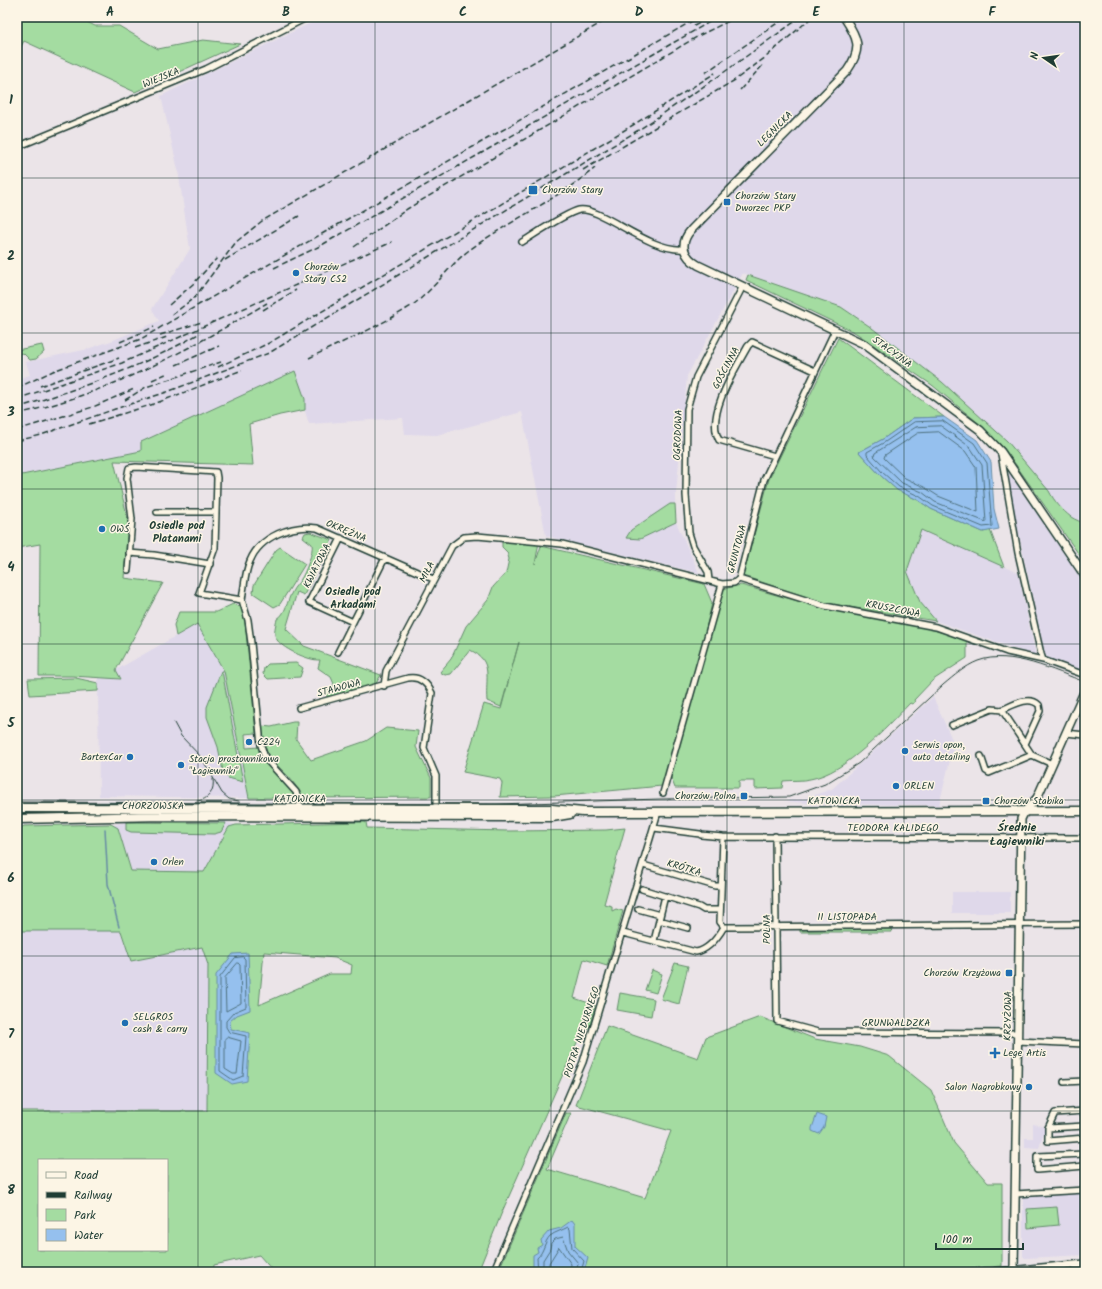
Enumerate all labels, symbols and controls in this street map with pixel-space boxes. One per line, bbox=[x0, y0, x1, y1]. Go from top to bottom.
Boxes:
text: A bbox=[106, 2, 114, 23]
text: B bbox=[282, 2, 290, 23]
text: C bbox=[459, 2, 467, 23]
text: D bbox=[635, 2, 644, 23]
text: E bbox=[812, 2, 820, 23]
text: F bbox=[988, 2, 996, 23]
north arrow bbox=[1024, 38, 1064, 78]
text: N bbox=[1026, 51, 1045, 61]
street label: WIEJSKA bbox=[140, 63, 182, 93]
text: 1 bbox=[9, 90, 13, 111]
street label: LEGNICKA bbox=[753, 107, 797, 151]
place label: Chorzów Stary bbox=[542, 182, 603, 198]
marker: Chorzów Stary bbox=[527, 184, 539, 196]
place label: Chorzów Stary Dworzec PKP bbox=[735, 188, 796, 216]
marker: Chorzów Stary Dworzec PKP bbox=[722, 197, 732, 207]
text: 2 bbox=[7, 246, 15, 267]
place label: Chorzów Stary CS2 bbox=[304, 259, 347, 287]
marker: Chorzów Stary CS2 bbox=[291, 268, 301, 278]
street label: STACYJNA bbox=[869, 332, 915, 372]
street label: GOŚCINNA bbox=[708, 344, 744, 392]
text: 3 bbox=[6, 402, 15, 423]
street label: OGRODOWA bbox=[669, 409, 687, 461]
street label: OKRĘŻNA bbox=[323, 515, 369, 547]
district label: Osiedle pod Platanami bbox=[149, 517, 206, 548]
place label: OWŚ bbox=[110, 521, 130, 537]
street label: GRUNTOWA bbox=[723, 523, 751, 575]
marker: OWŚ bbox=[97, 524, 107, 534]
street label: KWIATOWA bbox=[299, 541, 335, 591]
text: 4 bbox=[7, 557, 15, 578]
street label: MIŁA bbox=[415, 558, 439, 586]
district label: Osiedle pod Arkadami bbox=[325, 583, 382, 614]
street label: KRUSZCOWA bbox=[864, 596, 922, 622]
street label: STAWOWA bbox=[315, 675, 363, 701]
text: 5 bbox=[7, 713, 16, 734]
place label: C224 bbox=[257, 734, 281, 750]
marker: C224 bbox=[244, 737, 254, 747]
place label: Serwis opon, auto detailing bbox=[913, 737, 971, 765]
marker: Serwis opon, auto detailing bbox=[900, 746, 910, 756]
place label: BartexCar bbox=[81, 749, 123, 765]
place label: Stacja prostownikowa "Łagiewniki" bbox=[189, 751, 279, 779]
marker: BartexCar bbox=[125, 752, 135, 762]
marker: Stacja prostownikowa "Łagiewniki" bbox=[176, 760, 186, 770]
place label: ORLEN bbox=[904, 778, 934, 794]
marker: ORLEN bbox=[891, 781, 901, 791]
place label: Chorzów Polna bbox=[675, 788, 736, 804]
street label: KATOWICKA bbox=[274, 791, 326, 807]
marker: Chorzów Polna bbox=[739, 791, 749, 801]
street label: KATOWICKA bbox=[808, 793, 860, 809]
place label: Chorzów Stabika bbox=[994, 793, 1064, 809]
marker: Chorzów Stabika bbox=[981, 796, 991, 806]
street label: CHORZOWSKA bbox=[122, 798, 184, 814]
district label: Średnie Łagiewniki bbox=[990, 818, 1045, 851]
street label: TEODORA KALIDEGO bbox=[848, 820, 938, 836]
place label: Orlen bbox=[162, 854, 184, 870]
street label: KRÓTKA bbox=[665, 855, 703, 881]
marker: Orlen bbox=[149, 857, 159, 867]
text: 6 bbox=[7, 868, 15, 889]
street label: 11 LISTOPADA bbox=[817, 909, 877, 925]
street label: POLNA bbox=[759, 914, 775, 944]
place label: Chorzów Krzyżowa bbox=[924, 965, 1001, 981]
marker: Chorzów Krzyżowa bbox=[1004, 968, 1014, 978]
street label: PIOTRA NIEDURNEGO bbox=[560, 984, 604, 1080]
street label: KRZYŻOWA bbox=[1000, 991, 1016, 1041]
place label: SELGROS cash & carry bbox=[133, 1009, 188, 1037]
street label: GRUNWALDZKA bbox=[862, 1015, 930, 1031]
marker: SELGROS cash & carry bbox=[120, 1018, 130, 1028]
text: 7 bbox=[8, 1024, 15, 1045]
place label: Lege Artis bbox=[1003, 1045, 1047, 1061]
marker: Lege Artis bbox=[990, 1048, 1000, 1058]
place label: Salon Nagrobkowy bbox=[945, 1079, 1021, 1095]
marker: Salon Nagrobkowy bbox=[1024, 1082, 1034, 1092]
legend bbox=[38, 1159, 168, 1251]
text: Road bbox=[74, 1166, 99, 1185]
text: 8 bbox=[7, 1180, 15, 1201]
text: Railway bbox=[74, 1186, 112, 1205]
text: Park bbox=[74, 1206, 96, 1225]
scale bar bbox=[936, 1225, 1023, 1251]
text: Water bbox=[74, 1226, 104, 1245]
text: 100 m bbox=[942, 1230, 973, 1249]

